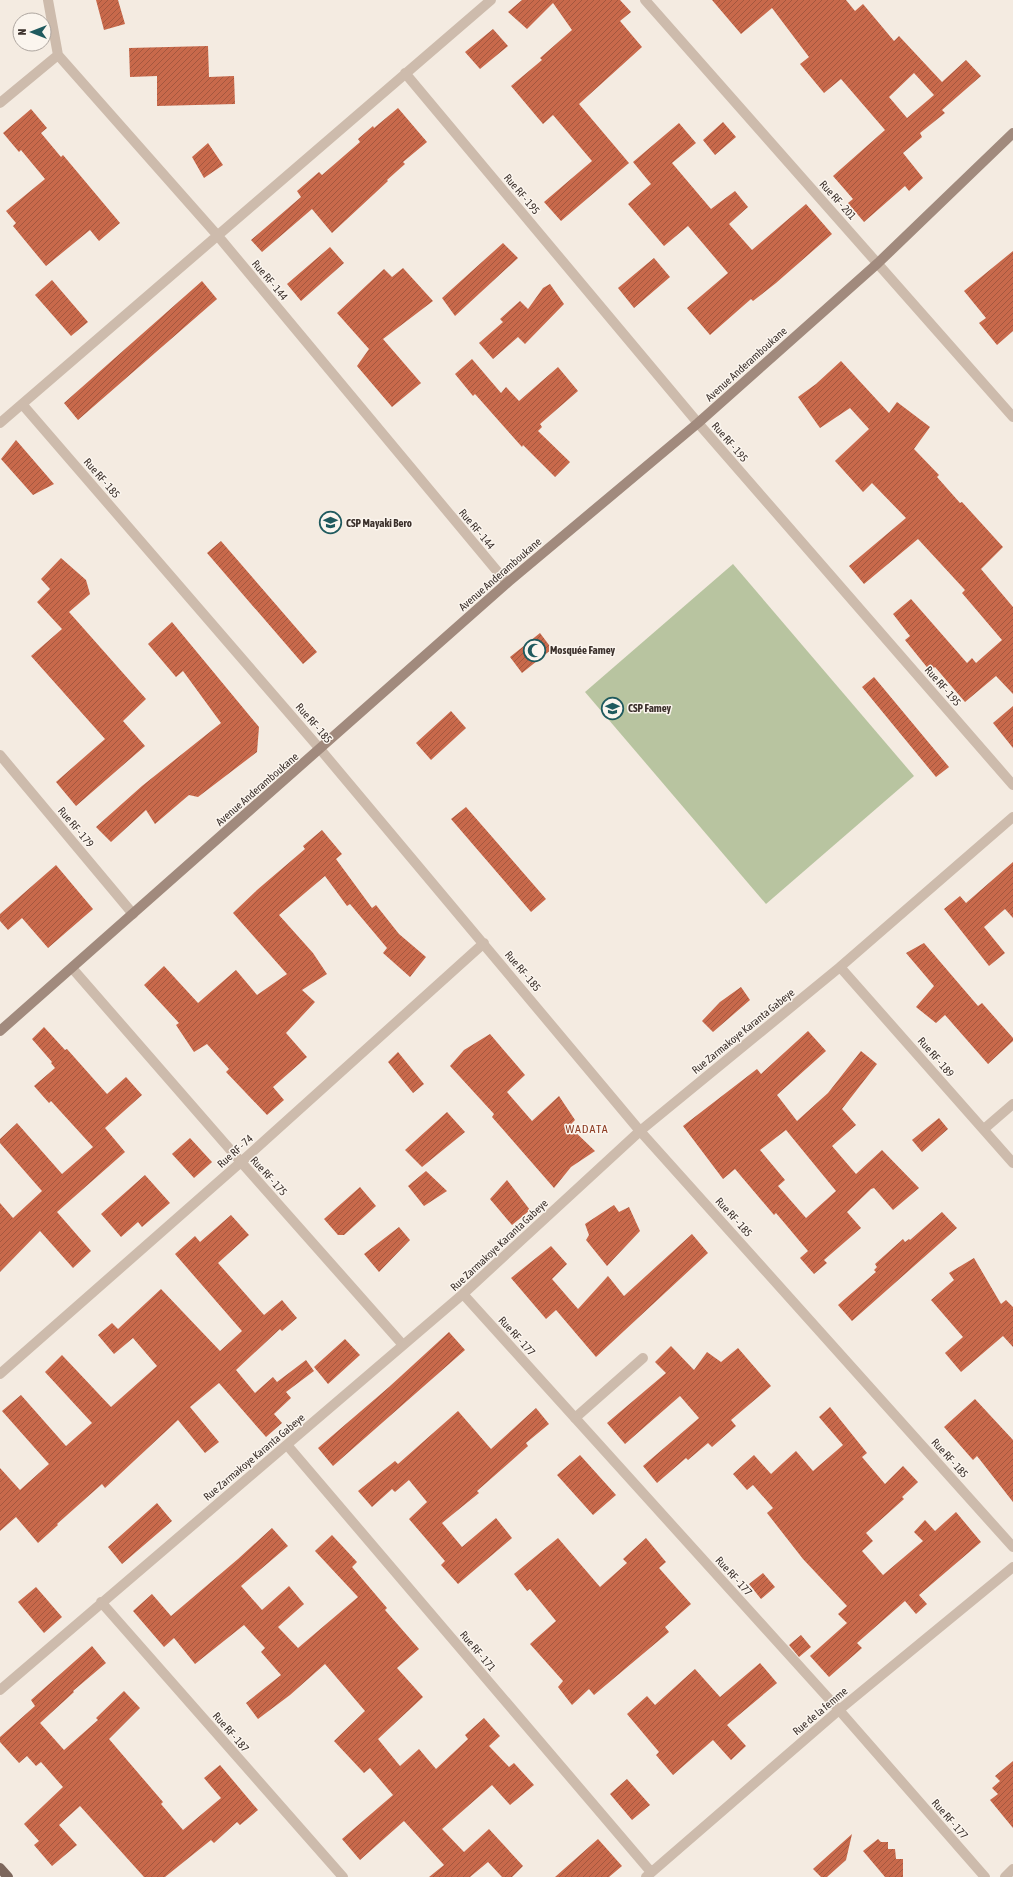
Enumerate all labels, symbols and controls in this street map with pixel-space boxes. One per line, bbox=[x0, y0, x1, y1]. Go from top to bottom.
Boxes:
north arrow bbox=[12, 12, 52, 52]
text: N bbox=[16, 29, 28, 35]
street label: Rue RF - 195 bbox=[502, 172, 542, 216]
street label: Rue RF - 201 bbox=[817, 178, 859, 222]
street label: Rue RF - 144 bbox=[250, 258, 290, 302]
street label: Avenue Anderamboukane bbox=[703, 324, 789, 404]
street label: Rue RF - 195 bbox=[710, 420, 750, 464]
street label: Rue RF - 185 bbox=[82, 456, 122, 500]
street label: Rue RF - 144 bbox=[457, 507, 497, 551]
school or university icon: CSP Mayaki Bero bbox=[317, 510, 343, 536]
place label: CSP Mayaki Bero bbox=[346, 517, 412, 529]
street label: Avenue Anderamboukane bbox=[456, 535, 544, 613]
mosque icon: Mosquée Famey bbox=[522, 637, 548, 663]
place label: Mosquée Famey bbox=[550, 644, 616, 656]
street label: Rue RF - 195 bbox=[923, 664, 963, 708]
school or university icon: CSP Famey bbox=[599, 695, 625, 721]
street label: Rue RF - 185 bbox=[294, 701, 334, 745]
place label: CSP Famey bbox=[628, 702, 672, 714]
street label: Avenue Anderamboukane bbox=[213, 750, 301, 828]
street label: Rue RF - 179 bbox=[56, 805, 96, 849]
street label: Rue RF - 185 bbox=[503, 949, 543, 993]
street label: Rue Zarmakoye Karanta Gabeye bbox=[689, 986, 797, 1076]
street label: Rue RF - 189 bbox=[916, 1035, 956, 1079]
district label: WADATA bbox=[565, 1122, 609, 1136]
street label: Rue RF - 74 bbox=[215, 1132, 255, 1170]
street label: Rue RF - 175 bbox=[248, 1154, 290, 1198]
street label: Rue RF - 185 bbox=[713, 1195, 755, 1239]
street label: Rue Zarmakoye Karanta Gabeye bbox=[448, 1197, 550, 1293]
street label: Rue RF - 177 bbox=[496, 1314, 538, 1358]
street label: Rue Zarmakoye Karanta Gabeye bbox=[201, 1411, 307, 1503]
street label: Rue RF - 185 bbox=[929, 1436, 971, 1480]
street label: Rue RF - 177 bbox=[713, 1554, 755, 1598]
street label: Rue RF - 171 bbox=[458, 1629, 498, 1673]
street label: Rue de la femme bbox=[790, 1685, 850, 1737]
street label: Rue RF - 187 bbox=[211, 1710, 251, 1754]
street label: Rue RF - 177 bbox=[930, 1797, 970, 1841]

